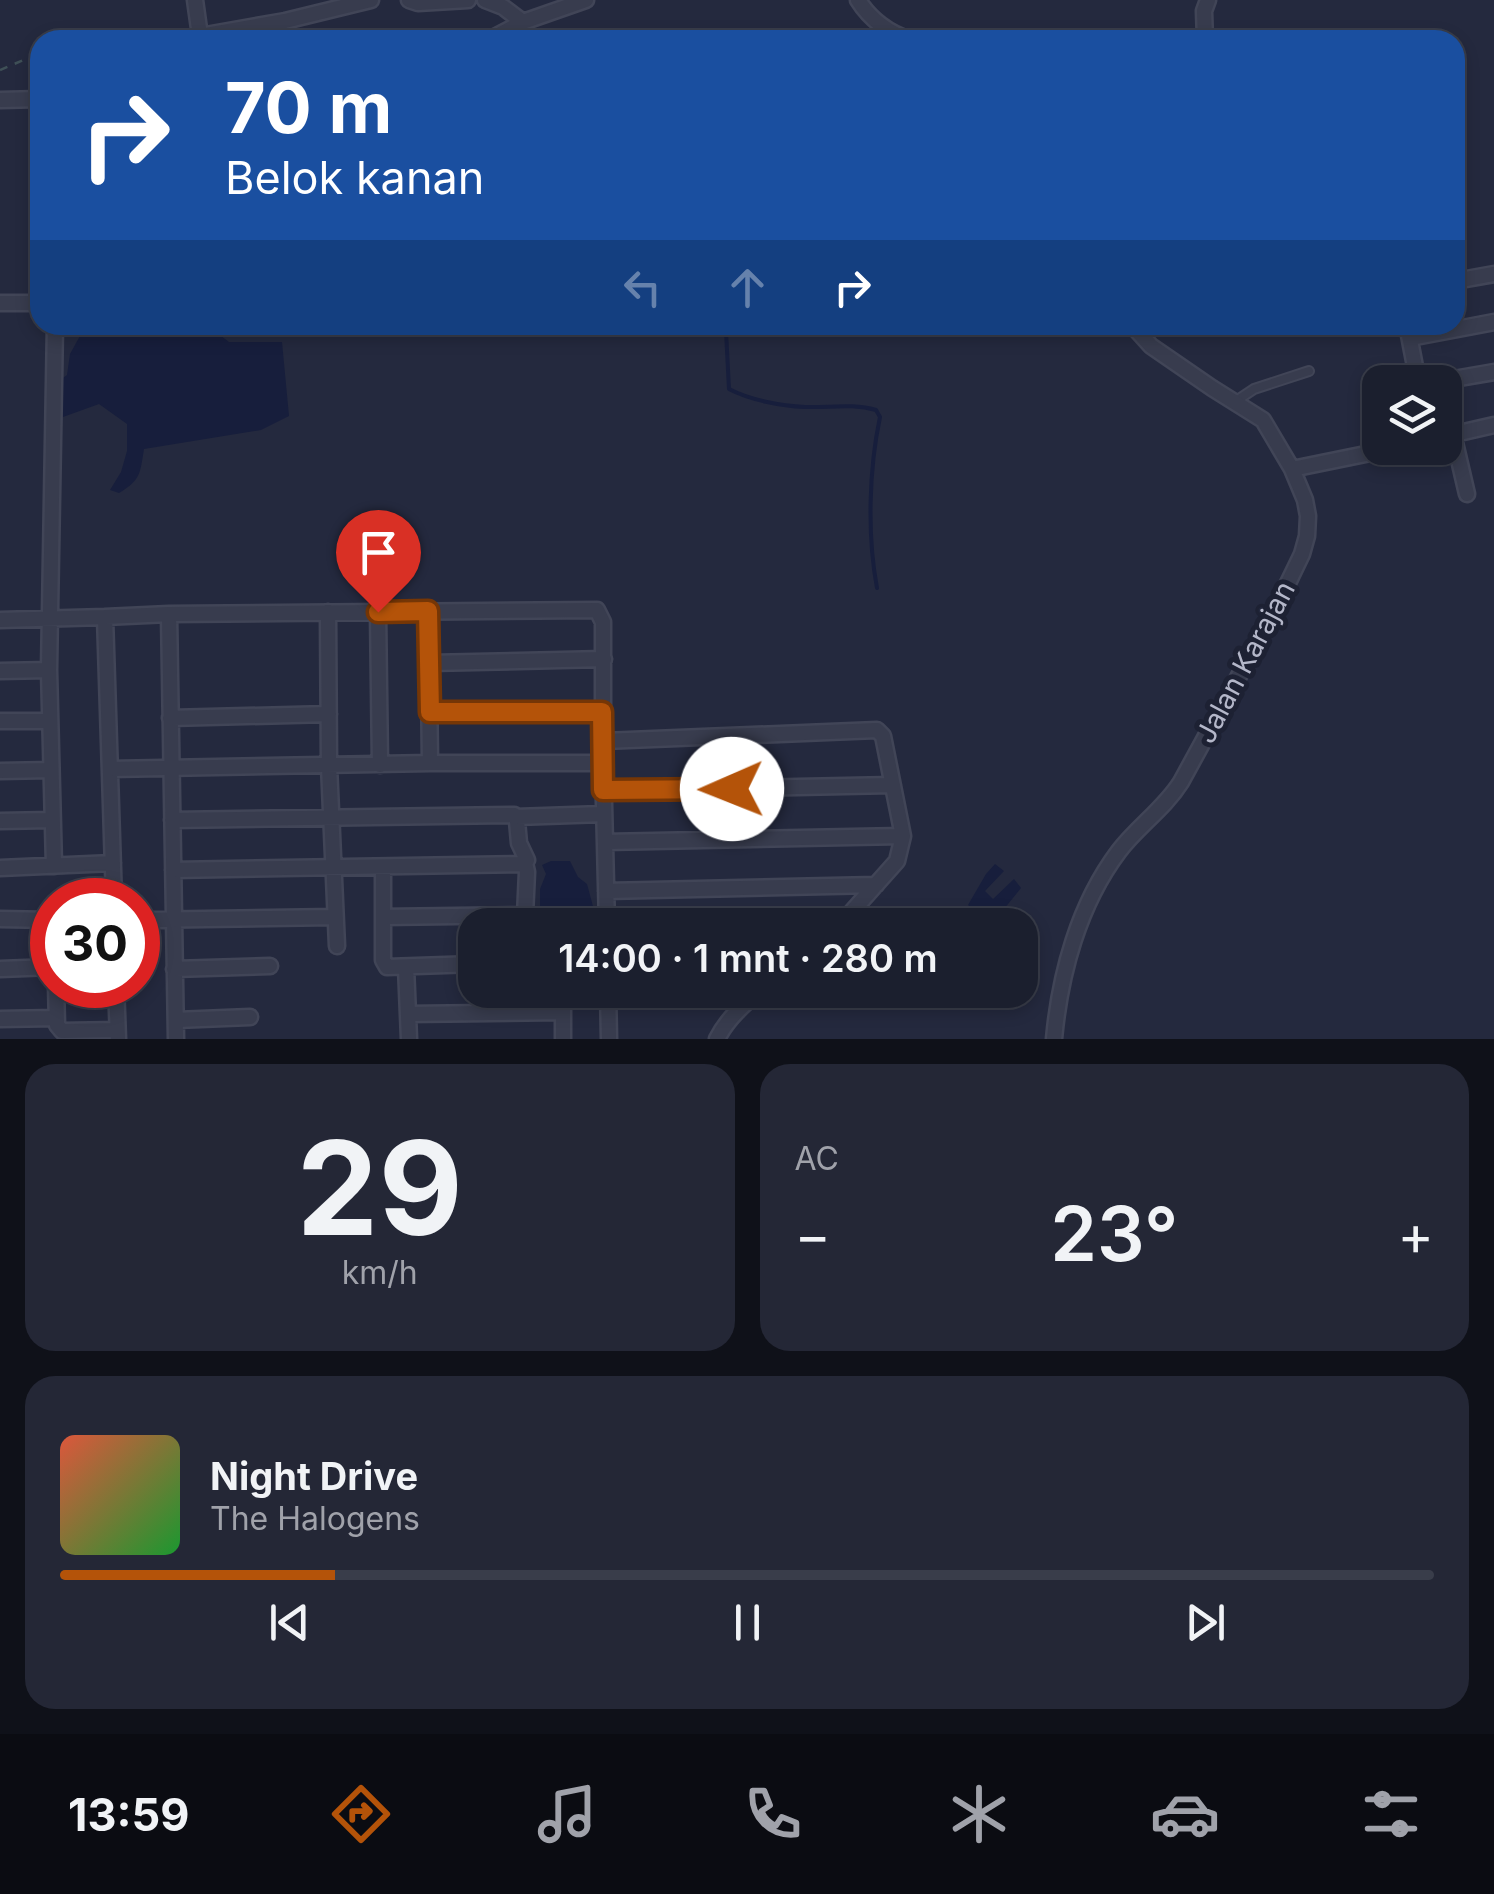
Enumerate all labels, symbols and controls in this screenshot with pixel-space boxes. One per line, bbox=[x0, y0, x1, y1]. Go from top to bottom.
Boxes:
text: 70 m bbox=[225, 65, 392, 150]
icon: right bbox=[60, 70, 190, 200]
text: Belok kanan bbox=[225, 150, 484, 205]
icon: left bbox=[615, 260, 670, 315]
icon: ahead bbox=[720, 260, 775, 315]
icon: right bbox=[825, 260, 880, 315]
map controls bbox=[1362, 365, 1462, 465]
button: layers bbox=[1362, 365, 1462, 465]
pin bbox=[336, 510, 421, 613]
icon: arrive bbox=[351, 525, 406, 580]
street label: Jalan Karajan bbox=[1188, 575, 1302, 749]
position arrow bbox=[680, 737, 784, 841]
speed limit sign: 30 bbox=[30, 878, 160, 1008]
text: 14:00 · 1 mnt · 280 m bbox=[558, 935, 938, 981]
text: 29 bbox=[297, 1109, 463, 1266]
text: AC bbox=[795, 1139, 839, 1178]
text: 23° bbox=[1050, 1188, 1178, 1279]
text: − bbox=[795, 1202, 831, 1268]
text: + bbox=[1398, 1202, 1434, 1268]
text: km/h bbox=[342, 1253, 418, 1292]
text: Night Drive bbox=[210, 1453, 418, 1499]
text: The Halogens bbox=[210, 1499, 420, 1538]
icon: previous bbox=[262, 1595, 317, 1650]
icon: pause bbox=[720, 1595, 775, 1650]
icon: next bbox=[1178, 1595, 1233, 1650]
icon: directions bbox=[326, 1779, 396, 1849]
icon: music bbox=[532, 1779, 602, 1849]
icon: phone bbox=[738, 1779, 808, 1849]
icon: climate bbox=[944, 1779, 1014, 1849]
icon: car bbox=[1150, 1779, 1220, 1849]
icon: filters bbox=[1356, 1779, 1426, 1849]
text: 13:59 bbox=[68, 1787, 190, 1842]

